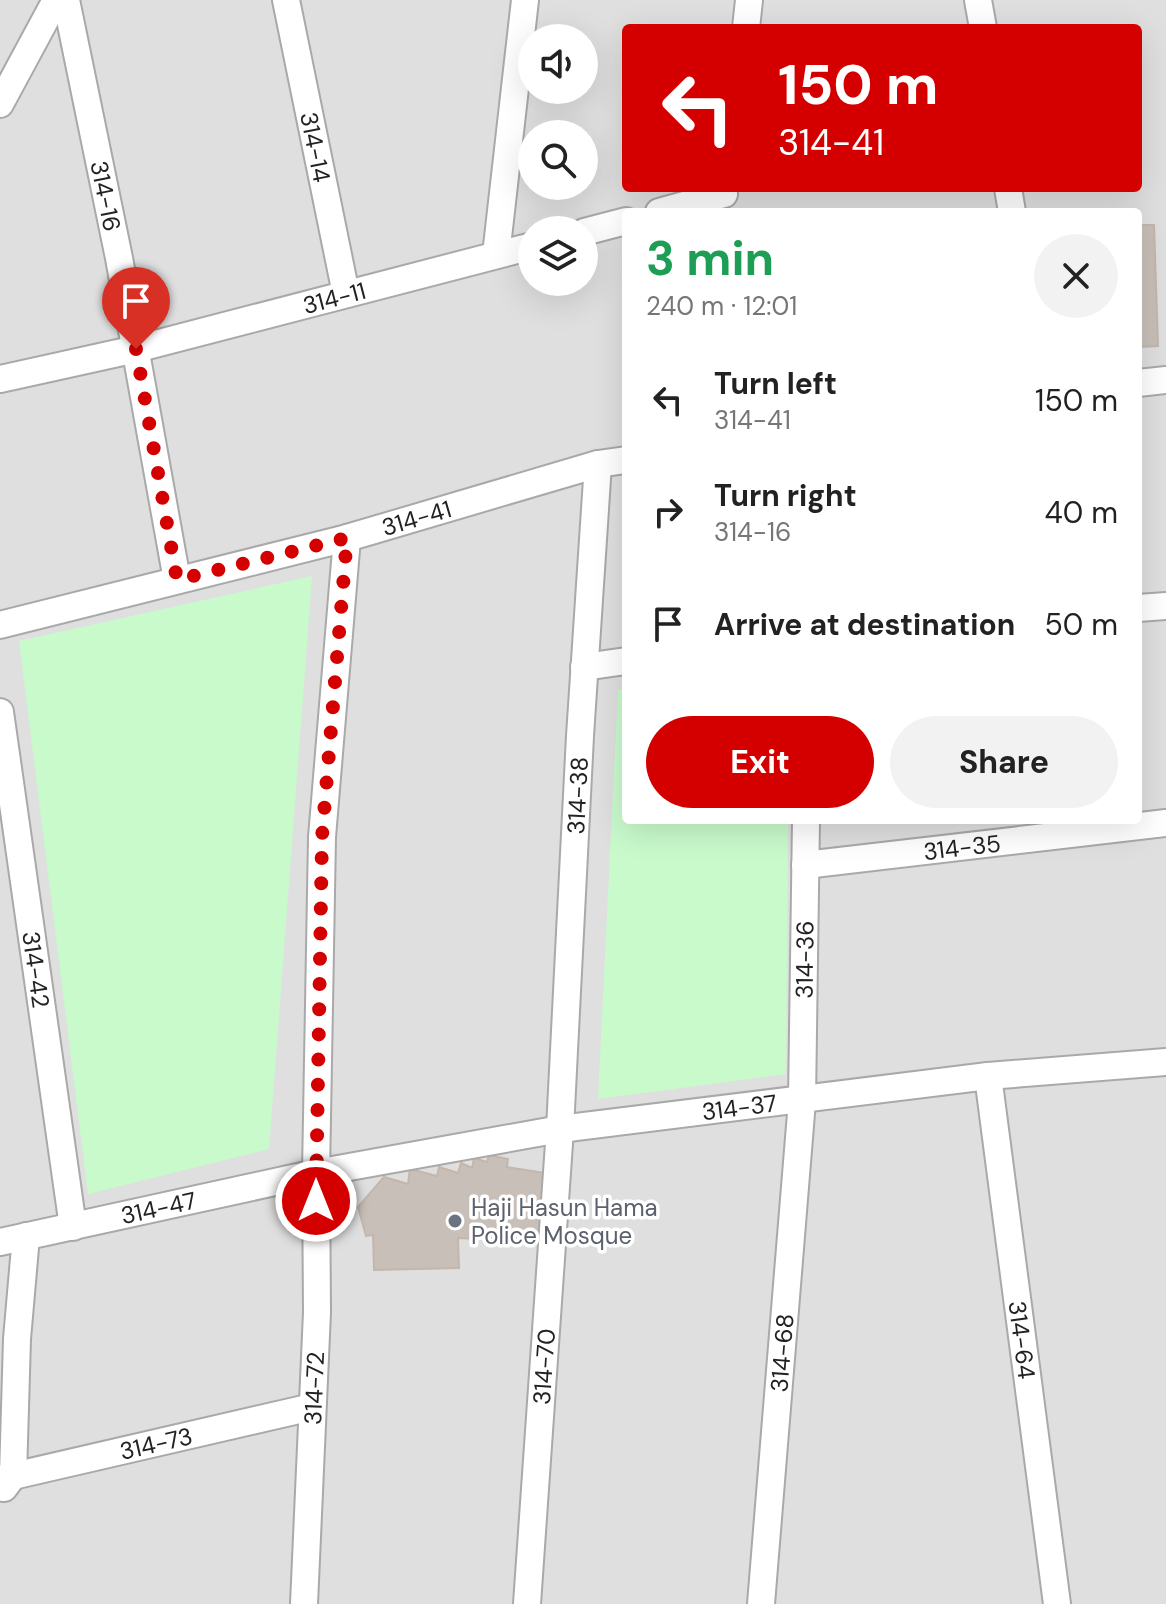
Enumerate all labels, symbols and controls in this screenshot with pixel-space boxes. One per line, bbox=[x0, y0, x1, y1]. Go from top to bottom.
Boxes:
map controls bbox=[518, 24, 598, 296]
button: sound bbox=[518, 24, 598, 104]
text: 150 m bbox=[778, 48, 939, 121]
icon: left bbox=[646, 56, 750, 160]
street label: 314-14 bbox=[294, 109, 338, 185]
text: 314-41 bbox=[778, 119, 884, 166]
button: search bbox=[518, 120, 598, 200]
street label: 314-16 bbox=[84, 158, 129, 234]
button: layers bbox=[518, 216, 598, 296]
text: 3 min bbox=[646, 227, 774, 290]
button: close bbox=[1034, 234, 1118, 318]
pin bbox=[102, 267, 170, 349]
street label: 314-11 bbox=[299, 274, 369, 321]
icon: arrive bbox=[114, 279, 158, 323]
text: 240 m · 12:01 bbox=[646, 289, 797, 323]
text: Turn left bbox=[714, 364, 837, 403]
icon: left bbox=[646, 378, 690, 422]
text: 150 m bbox=[1035, 381, 1118, 420]
text: 314-41 bbox=[714, 403, 791, 437]
text: Turn right bbox=[714, 476, 857, 515]
icon: right bbox=[646, 490, 690, 534]
street label: 314-41 bbox=[378, 493, 455, 542]
text: 40 m bbox=[1045, 493, 1118, 532]
text: 314-16 bbox=[714, 515, 791, 549]
icon: arrive bbox=[646, 602, 690, 646]
text: Arrive at destination bbox=[714, 605, 1015, 644]
text: 50 m bbox=[1044, 605, 1118, 644]
button: Exit bbox=[646, 716, 874, 808]
button: Share bbox=[890, 716, 1118, 808]
street label: 314-38 bbox=[560, 756, 594, 835]
street label: 314-35 bbox=[922, 827, 1002, 867]
street label: 314-36 bbox=[788, 920, 820, 999]
street label: 314-42 bbox=[16, 929, 57, 1010]
street label: 314-37 bbox=[700, 1087, 779, 1127]
position arrow bbox=[274, 1159, 358, 1243]
street label: 314-47 bbox=[118, 1184, 199, 1231]
place label: Haji Hasun Hama Police Mosque bbox=[471, 1192, 658, 1251]
marker: Haji Hasun Hama Police Mosque bbox=[446, 1212, 464, 1230]
street label: 314-64 bbox=[1002, 1299, 1043, 1381]
street label: 314-68 bbox=[763, 1312, 800, 1393]
street label: 314-70 bbox=[525, 1327, 562, 1406]
street label: 314-72 bbox=[296, 1351, 331, 1426]
street label: 314-73 bbox=[116, 1420, 195, 1466]

